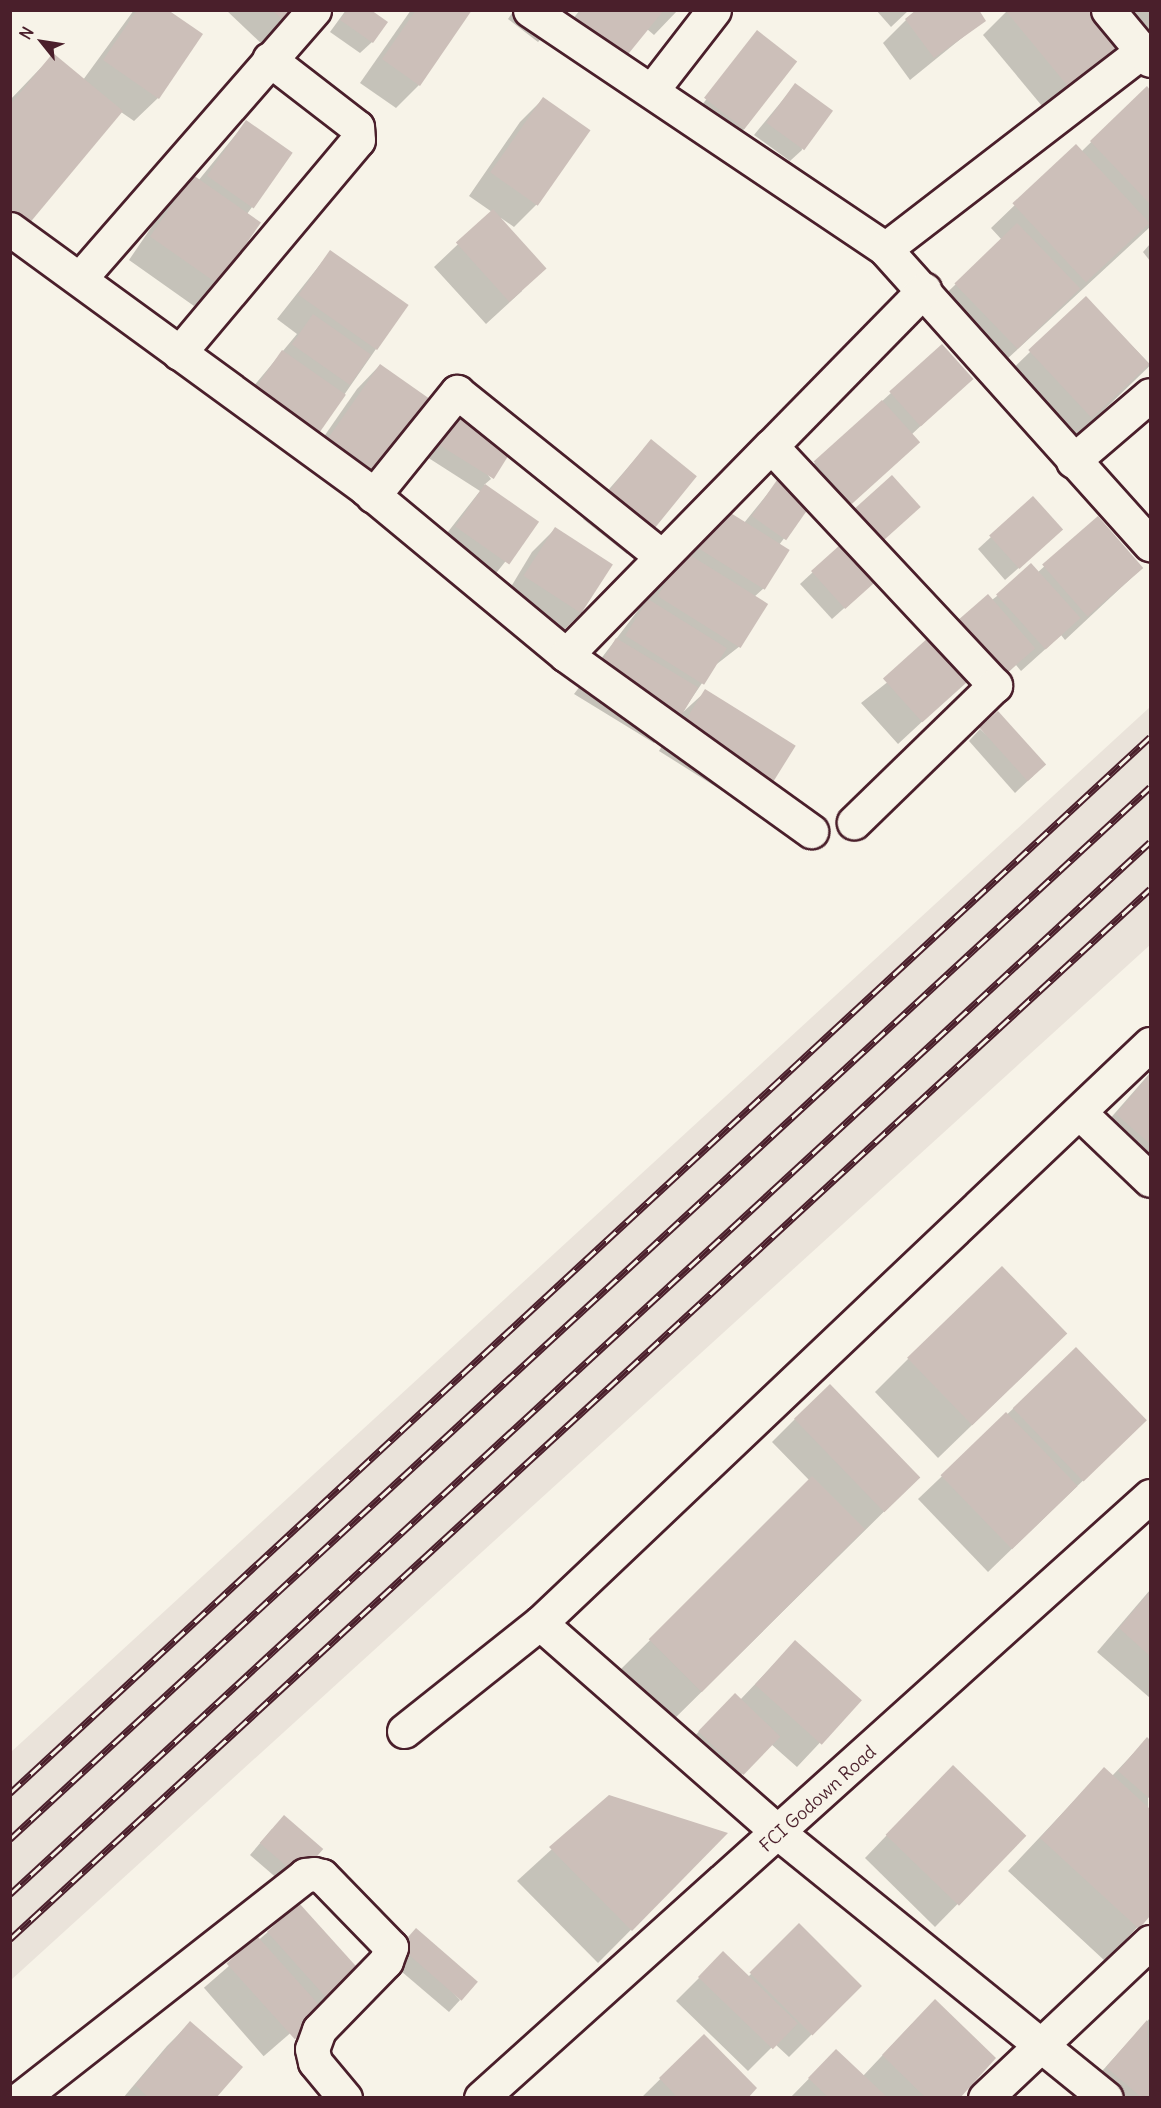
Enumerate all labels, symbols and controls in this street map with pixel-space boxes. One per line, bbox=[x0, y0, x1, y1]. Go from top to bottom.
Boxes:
north arrow bbox=[12, 12, 72, 72]
text: N bbox=[15, 23, 38, 43]
street label: FCI Godown Road bbox=[755, 1741, 881, 1857]

